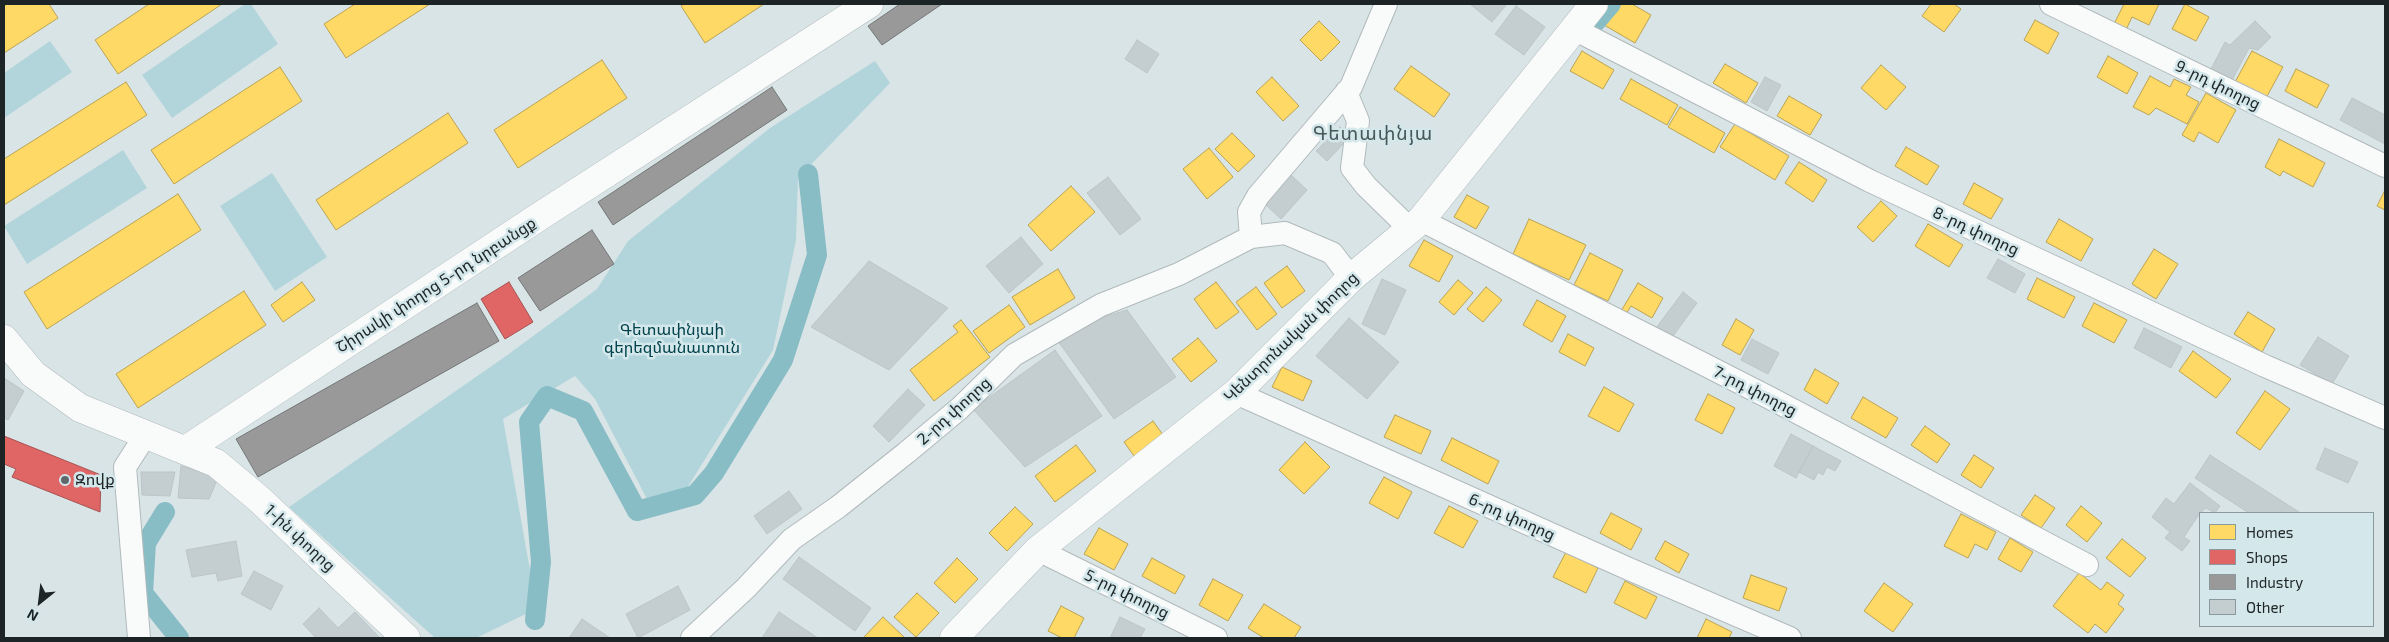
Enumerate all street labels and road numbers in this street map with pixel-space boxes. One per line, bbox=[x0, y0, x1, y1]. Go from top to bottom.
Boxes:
street label: 9-րդ փողոց bbox=[2172, 56, 2264, 114]
street label: 8-րդ փողոց bbox=[1930, 203, 2022, 259]
street label: Շիրակի փողոց 5-րդ նրբանցք bbox=[332, 213, 540, 357]
street label: Կենտրոնական փողոց bbox=[1220, 268, 1362, 406]
street label: 7-րդ փողոց bbox=[1710, 362, 1800, 420]
street label: 2-րդ փողոց bbox=[913, 373, 995, 449]
street label: 6-րդ փողոց bbox=[1466, 489, 1558, 545]
street label: 1-ին փողոց bbox=[261, 501, 339, 575]
street label: 5-րդ փողոց bbox=[1081, 565, 1173, 623]

